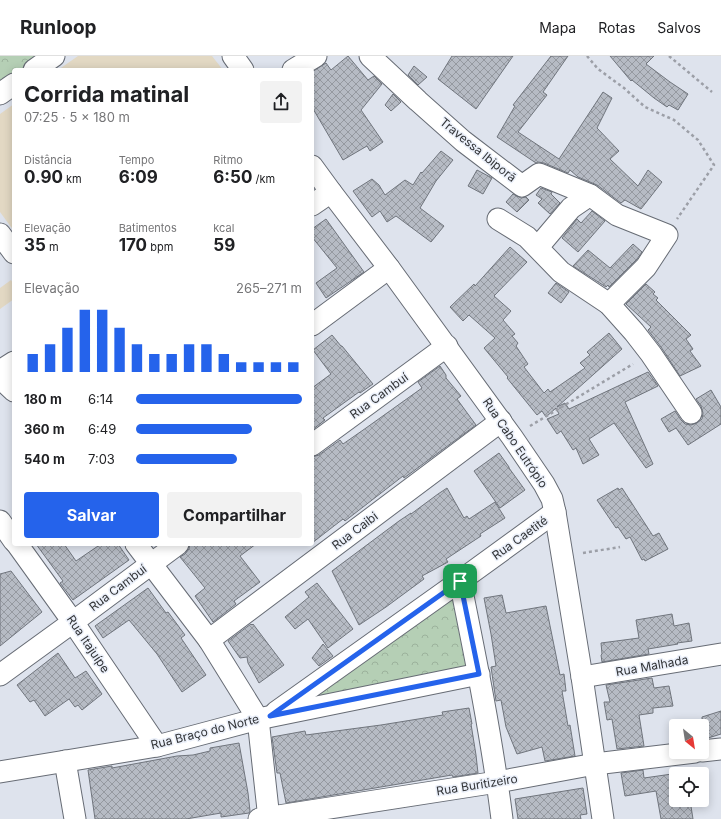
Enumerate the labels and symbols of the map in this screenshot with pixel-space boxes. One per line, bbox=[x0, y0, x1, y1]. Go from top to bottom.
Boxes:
street label: Travessa Ibiporã bbox=[437, 114, 519, 185]
street label: Rua Cambuí bbox=[347, 369, 411, 422]
street label: Rua Cabo Eutrópio bbox=[480, 395, 551, 491]
street label: Rua Caibi bbox=[329, 508, 381, 553]
street label: Rua Caetité bbox=[489, 512, 550, 563]
street label: Rua Cambuí bbox=[86, 561, 150, 614]
pin bbox=[443, 564, 477, 598]
street label: Rua Itajuípe bbox=[64, 612, 113, 675]
street label: Rua Malhada bbox=[614, 652, 689, 679]
street label: Rua Braço do Norte bbox=[149, 711, 261, 752]
north arrow bbox=[669, 719, 709, 759]
street label: Rua Buritizeiro bbox=[435, 771, 519, 798]

